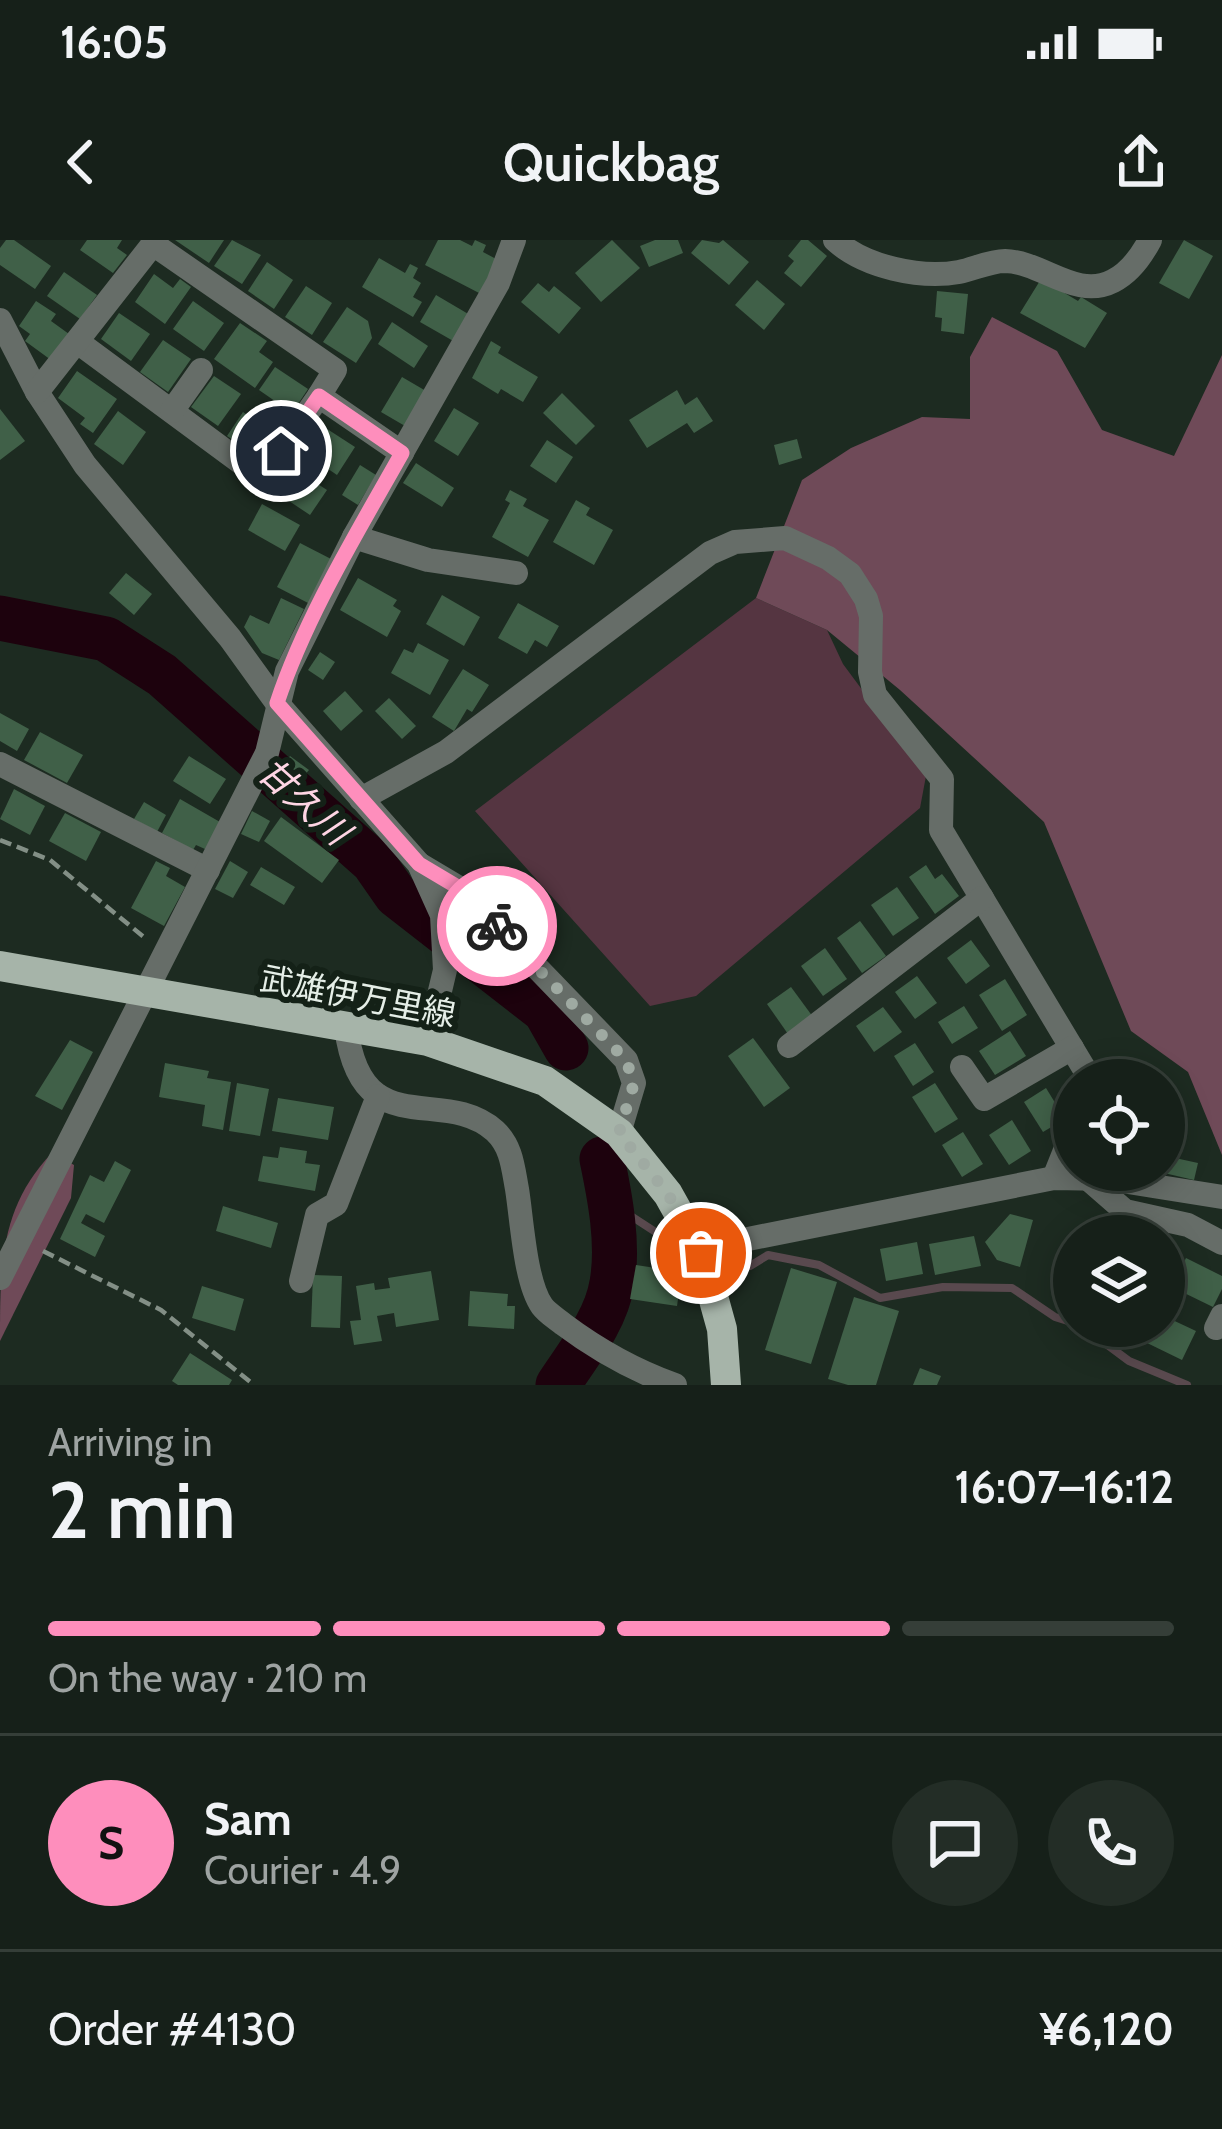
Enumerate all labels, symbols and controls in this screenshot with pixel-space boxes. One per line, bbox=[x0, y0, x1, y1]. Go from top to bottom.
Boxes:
text: 16:05 bbox=[60, 15, 168, 69]
icon: back bbox=[48, 129, 114, 195]
text: Quickbag bbox=[503, 129, 719, 195]
icon: share bbox=[1108, 129, 1174, 195]
pin bbox=[230, 400, 332, 502]
icon: home bbox=[248, 418, 314, 484]
water label: 甘久川 bbox=[249, 749, 362, 856]
courier bbox=[437, 866, 557, 986]
icon: bike bbox=[464, 893, 530, 959]
street label: 武雄伊万里線 bbox=[257, 957, 459, 1035]
map controls bbox=[1053, 1059, 1185, 1347]
button: locate bbox=[1053, 1059, 1185, 1191]
pin bbox=[650, 1202, 752, 1304]
button: layers bbox=[1053, 1215, 1185, 1347]
icon: bag bbox=[668, 1220, 734, 1286]
text: Arriving in bbox=[48, 1418, 212, 1466]
text: 16:07–16:12 bbox=[955, 1460, 1174, 1514]
text: 2 min bbox=[48, 1463, 236, 1558]
text: On the way · 210 m bbox=[48, 1654, 367, 1702]
button: chat bbox=[892, 1780, 1018, 1906]
button: phone bbox=[1048, 1780, 1174, 1906]
text: Sam bbox=[204, 1792, 292, 1846]
text: S bbox=[98, 1816, 124, 1870]
text: Courier · 4.9 bbox=[204, 1846, 401, 1894]
text: Order #4130 bbox=[48, 2002, 296, 2056]
text: ¥6,120 bbox=[1040, 2002, 1174, 2056]

